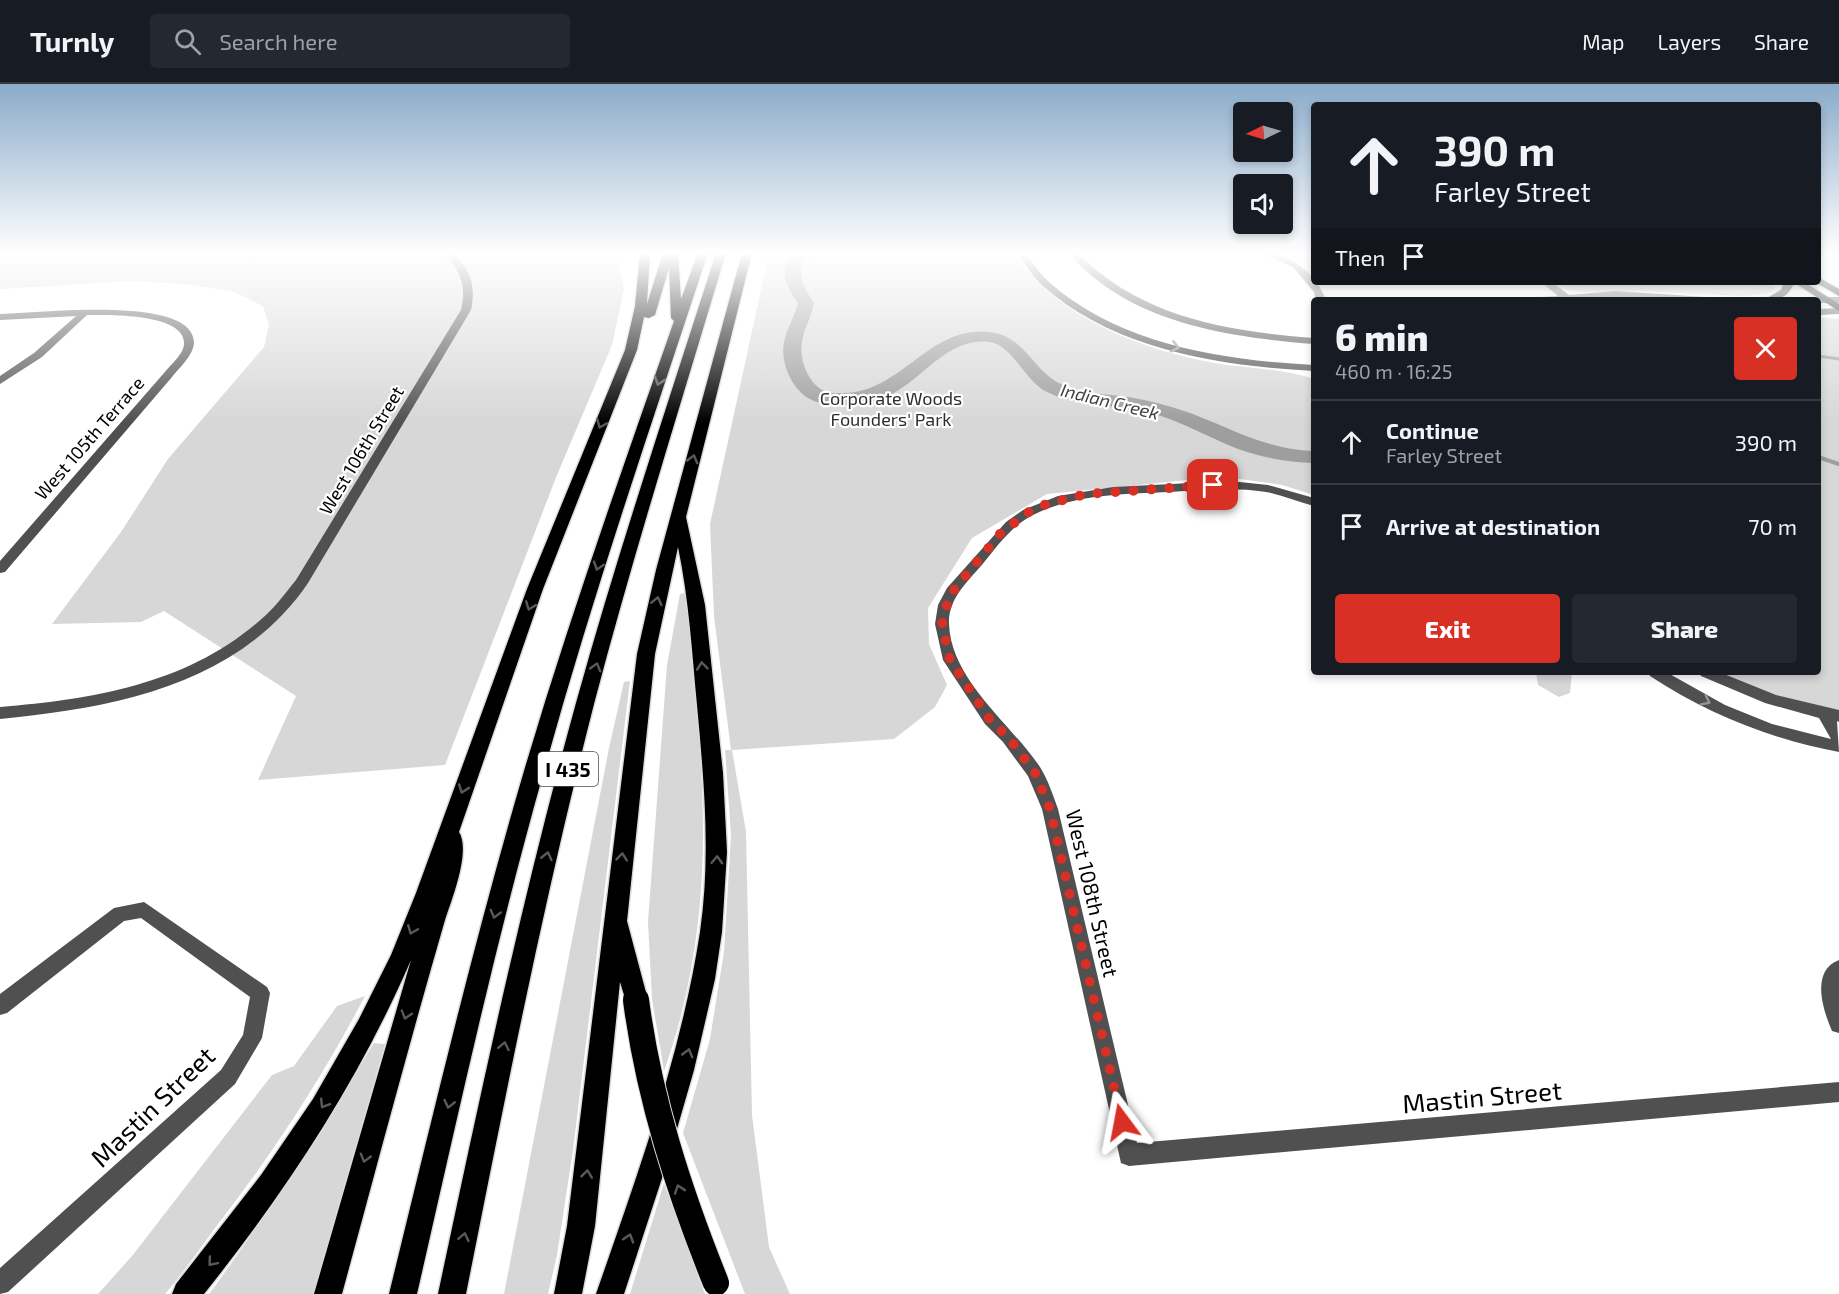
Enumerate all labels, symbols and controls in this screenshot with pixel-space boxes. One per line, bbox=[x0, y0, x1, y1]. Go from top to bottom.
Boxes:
search box bbox=[150, 14, 570, 68]
text: Turnly bbox=[30, 24, 114, 58]
icon: search bbox=[171, 25, 204, 58]
text: Search here bbox=[219, 28, 338, 54]
text: Map bbox=[1582, 29, 1624, 54]
text: Layers bbox=[1657, 29, 1721, 54]
text: Share bbox=[1754, 29, 1809, 54]
north arrow bbox=[1233, 102, 1293, 162]
map controls bbox=[1233, 102, 1293, 234]
text: 390 m bbox=[1434, 124, 1555, 174]
icon: ahead bbox=[1335, 126, 1413, 204]
button: sound bbox=[1233, 174, 1293, 234]
text: Farley Street bbox=[1434, 175, 1591, 207]
icon: arrive bbox=[1397, 240, 1430, 273]
text: Then bbox=[1335, 244, 1385, 270]
text: 6 min bbox=[1335, 315, 1429, 358]
button: close bbox=[1734, 317, 1797, 380]
one-way arrow bbox=[1169, 340, 1180, 352]
text: 460 m · 16:25 bbox=[1335, 359, 1453, 383]
street label: West 105th Terrace bbox=[30, 372, 148, 504]
one-way arrow bbox=[654, 375, 667, 386]
water label: Indian Creek bbox=[1059, 378, 1161, 424]
street label: West 106th Street bbox=[314, 382, 408, 518]
park label: Corporate Woods Founders' Park bbox=[820, 387, 962, 430]
text: Continue bbox=[1386, 417, 1479, 443]
one-way arrow bbox=[596, 418, 608, 429]
icon: ahead bbox=[1335, 426, 1368, 459]
text: 390 m bbox=[1735, 429, 1797, 455]
text: Farley Street bbox=[1386, 443, 1502, 467]
one-way arrow bbox=[686, 454, 698, 465]
pin bbox=[1187, 459, 1238, 510]
icon: arrive bbox=[1196, 468, 1229, 501]
icon: arrive bbox=[1335, 510, 1368, 543]
text: Arrive at destination bbox=[1386, 513, 1600, 539]
text: 70 m bbox=[1748, 513, 1797, 539]
one-way arrow bbox=[593, 560, 605, 571]
button: Exit bbox=[1335, 594, 1560, 663]
button: Share bbox=[1572, 594, 1797, 663]
one-way arrow bbox=[649, 596, 662, 606]
one-way arrow bbox=[525, 599, 537, 610]
one-way arrow bbox=[696, 661, 709, 671]
one-way arrow bbox=[588, 662, 601, 672]
one-way arrow bbox=[1699, 694, 1710, 705]
road number: I 435 bbox=[538, 752, 598, 786]
one-way arrow bbox=[458, 783, 471, 794]
street label: West 108th Street bbox=[1062, 807, 1124, 979]
one-way arrow bbox=[540, 851, 553, 861]
one-way arrow bbox=[616, 852, 628, 861]
one-way arrow bbox=[711, 856, 723, 865]
one-way arrow bbox=[489, 909, 502, 919]
one-way arrow bbox=[407, 924, 419, 935]
one-way arrow bbox=[401, 1009, 413, 1019]
street label: Mastin Street bbox=[84, 1039, 220, 1173]
one-way arrow bbox=[497, 1041, 510, 1051]
one-way arrow bbox=[680, 1048, 693, 1058]
street label: Mastin Street bbox=[1401, 1074, 1563, 1118]
position arrow bbox=[1090, 1090, 1154, 1154]
one-way arrow bbox=[321, 1097, 332, 1108]
one-way arrow bbox=[443, 1098, 456, 1108]
one-way arrow bbox=[360, 1153, 373, 1163]
one-way arrow bbox=[580, 1170, 593, 1179]
one-way arrow bbox=[674, 1184, 686, 1195]
one-way arrow bbox=[457, 1232, 470, 1242]
one-way arrow bbox=[621, 1234, 634, 1244]
one-way arrow bbox=[208, 1256, 219, 1267]

